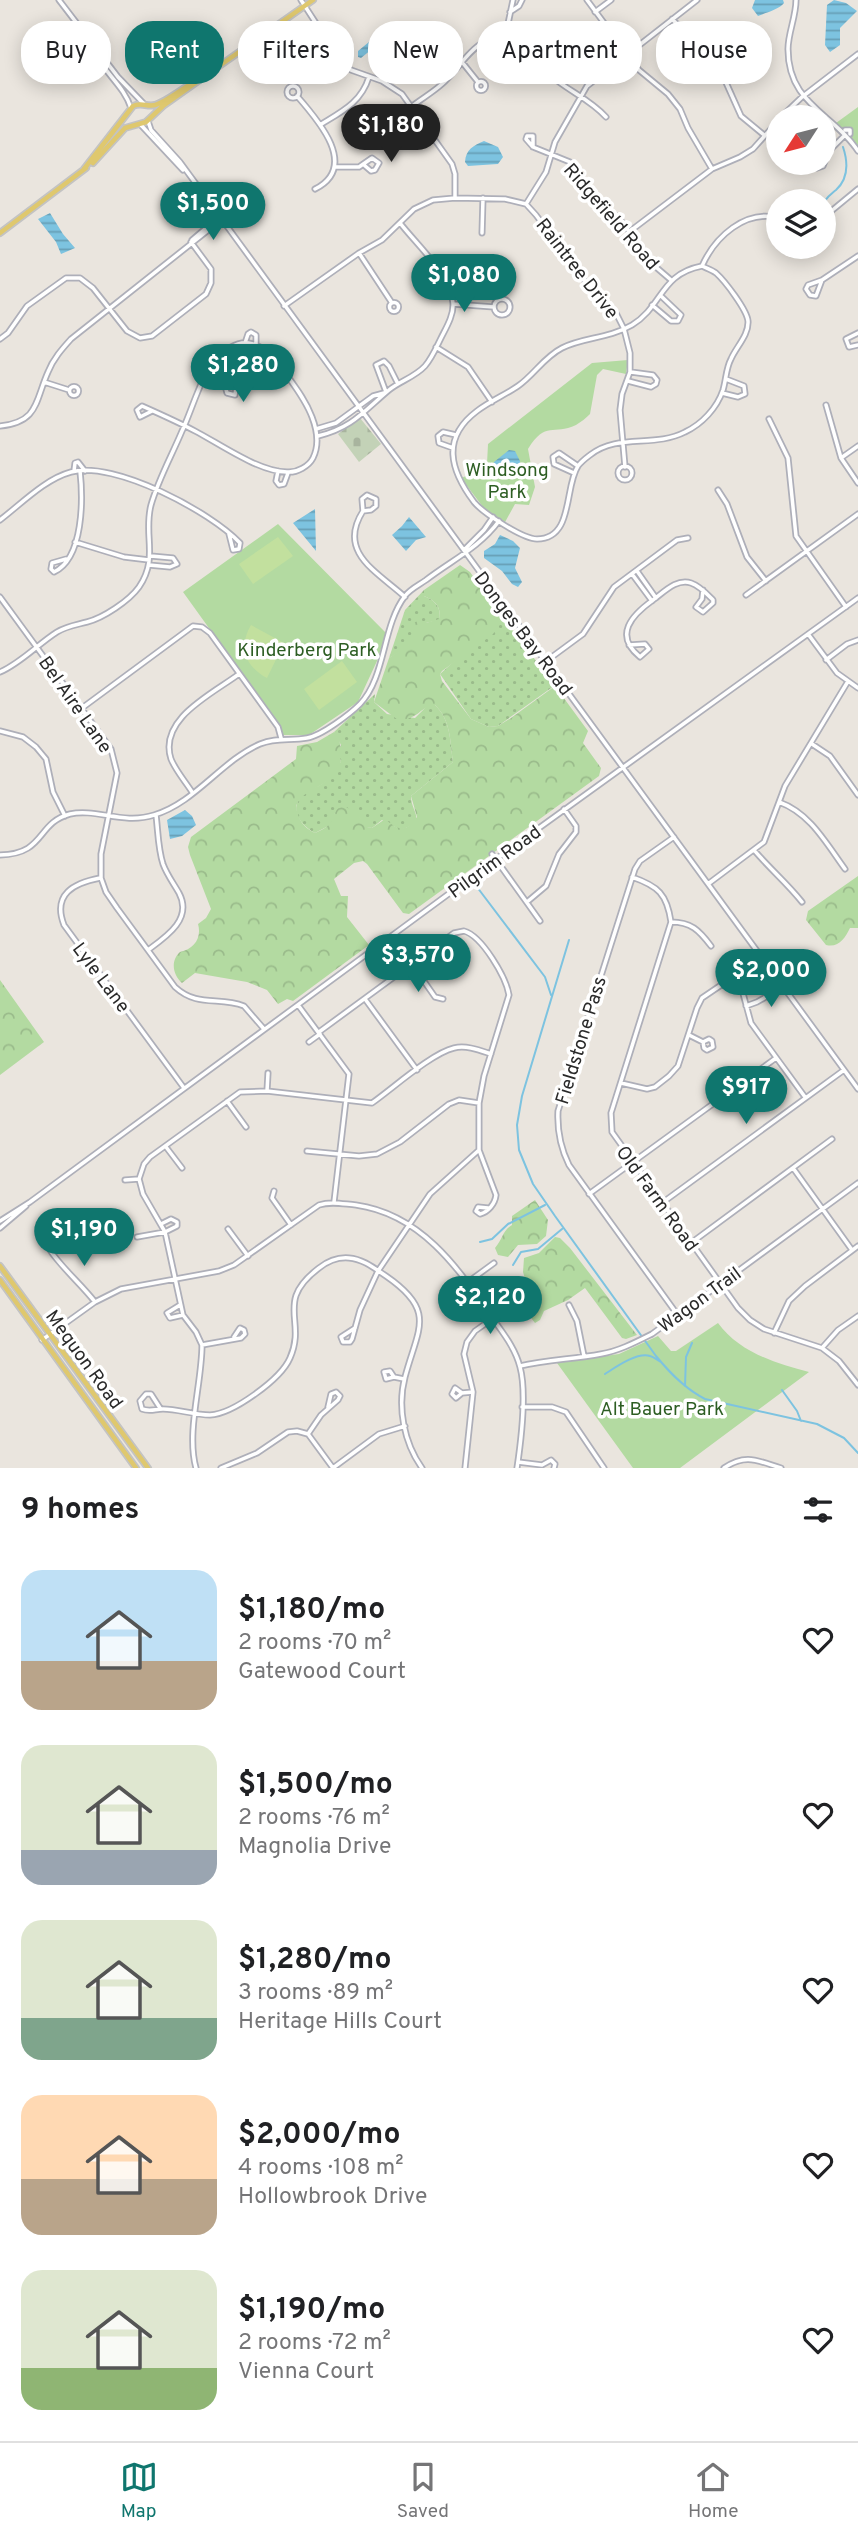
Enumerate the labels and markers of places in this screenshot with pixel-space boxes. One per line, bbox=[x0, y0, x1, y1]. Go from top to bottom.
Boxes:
pin: $1,180 bbox=[334, 104, 448, 164]
pin: $1,500 bbox=[156, 182, 270, 242]
pin: $1,080 bbox=[407, 254, 521, 314]
pin: $1,280 bbox=[186, 344, 300, 404]
pin: $3,570 bbox=[361, 934, 475, 994]
pin: $2,000 bbox=[714, 950, 828, 1009]
pin: $917 bbox=[705, 1066, 787, 1126]
pin: $1,190 bbox=[27, 1208, 141, 1268]
pin: $2,120 bbox=[433, 1276, 547, 1336]

